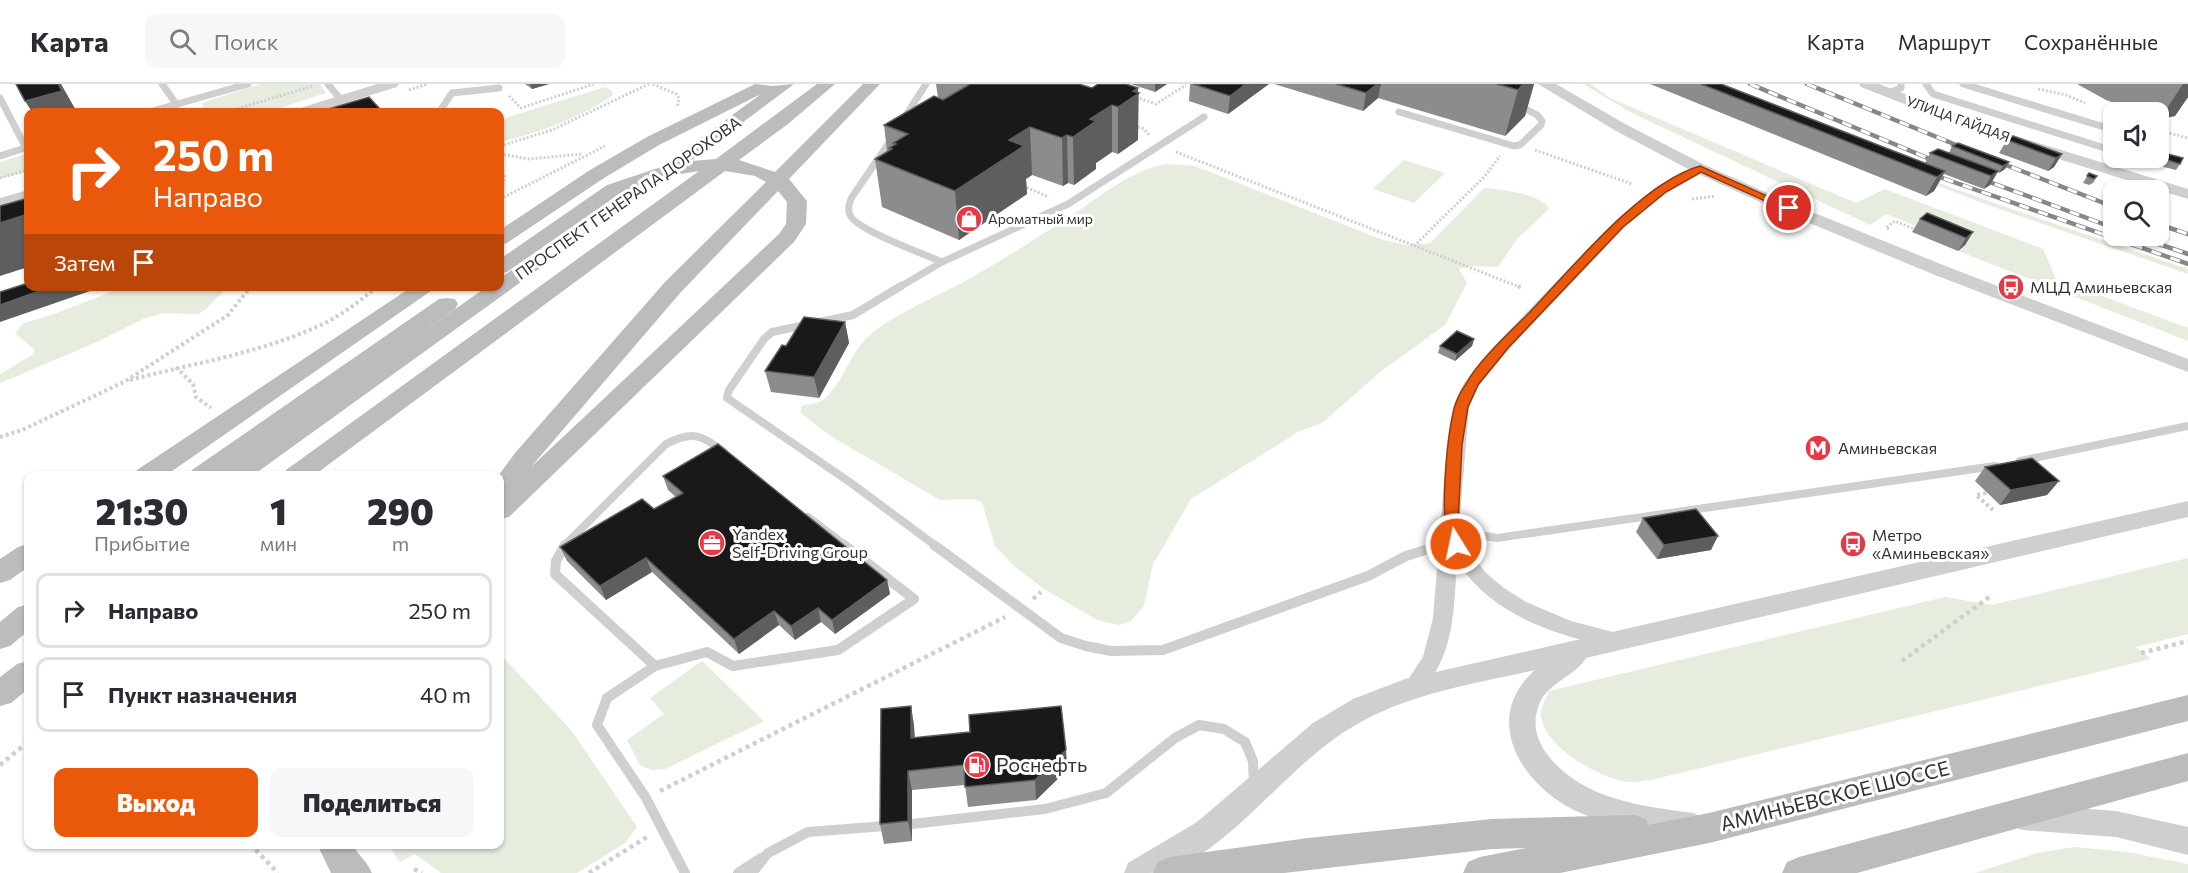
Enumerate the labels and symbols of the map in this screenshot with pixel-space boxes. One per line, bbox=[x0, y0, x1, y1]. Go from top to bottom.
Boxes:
street label: УЛИЦА ГАЙДАЯ bbox=[1904, 92, 2012, 145]
street label: ПРОСПЕКТ ГЕНЕРАЛА ДОРОХОВА bbox=[511, 112, 744, 283]
pin bbox=[1763, 182, 1814, 233]
shop icon: Ароматный мир bbox=[954, 204, 984, 234]
place label: Ароматный мир bbox=[988, 210, 1093, 227]
bus stop icon: МЦД Аминьевская bbox=[1996, 272, 2026, 302]
place label: МЦД Аминьевская bbox=[2030, 277, 2173, 296]
metro station icon: Аминьевская bbox=[1803, 433, 1833, 463]
place label: Аминьевская bbox=[1838, 438, 1937, 457]
position arrow bbox=[1424, 512, 1488, 576]
place label: Yandex Self-Driving Group bbox=[732, 524, 868, 561]
place label: Метро «Аминьевская» bbox=[1872, 525, 1989, 562]
office icon: Yandex Self-Driving Group bbox=[697, 528, 727, 558]
bus stop icon: Метро «Аминьевская» bbox=[1838, 529, 1868, 559]
fuel station icon: Роснефть bbox=[962, 750, 992, 780]
place label: Роснефть bbox=[996, 752, 1087, 776]
street label: АМИНЬЕВСКОЕ ШОССЕ bbox=[1718, 755, 1952, 835]

